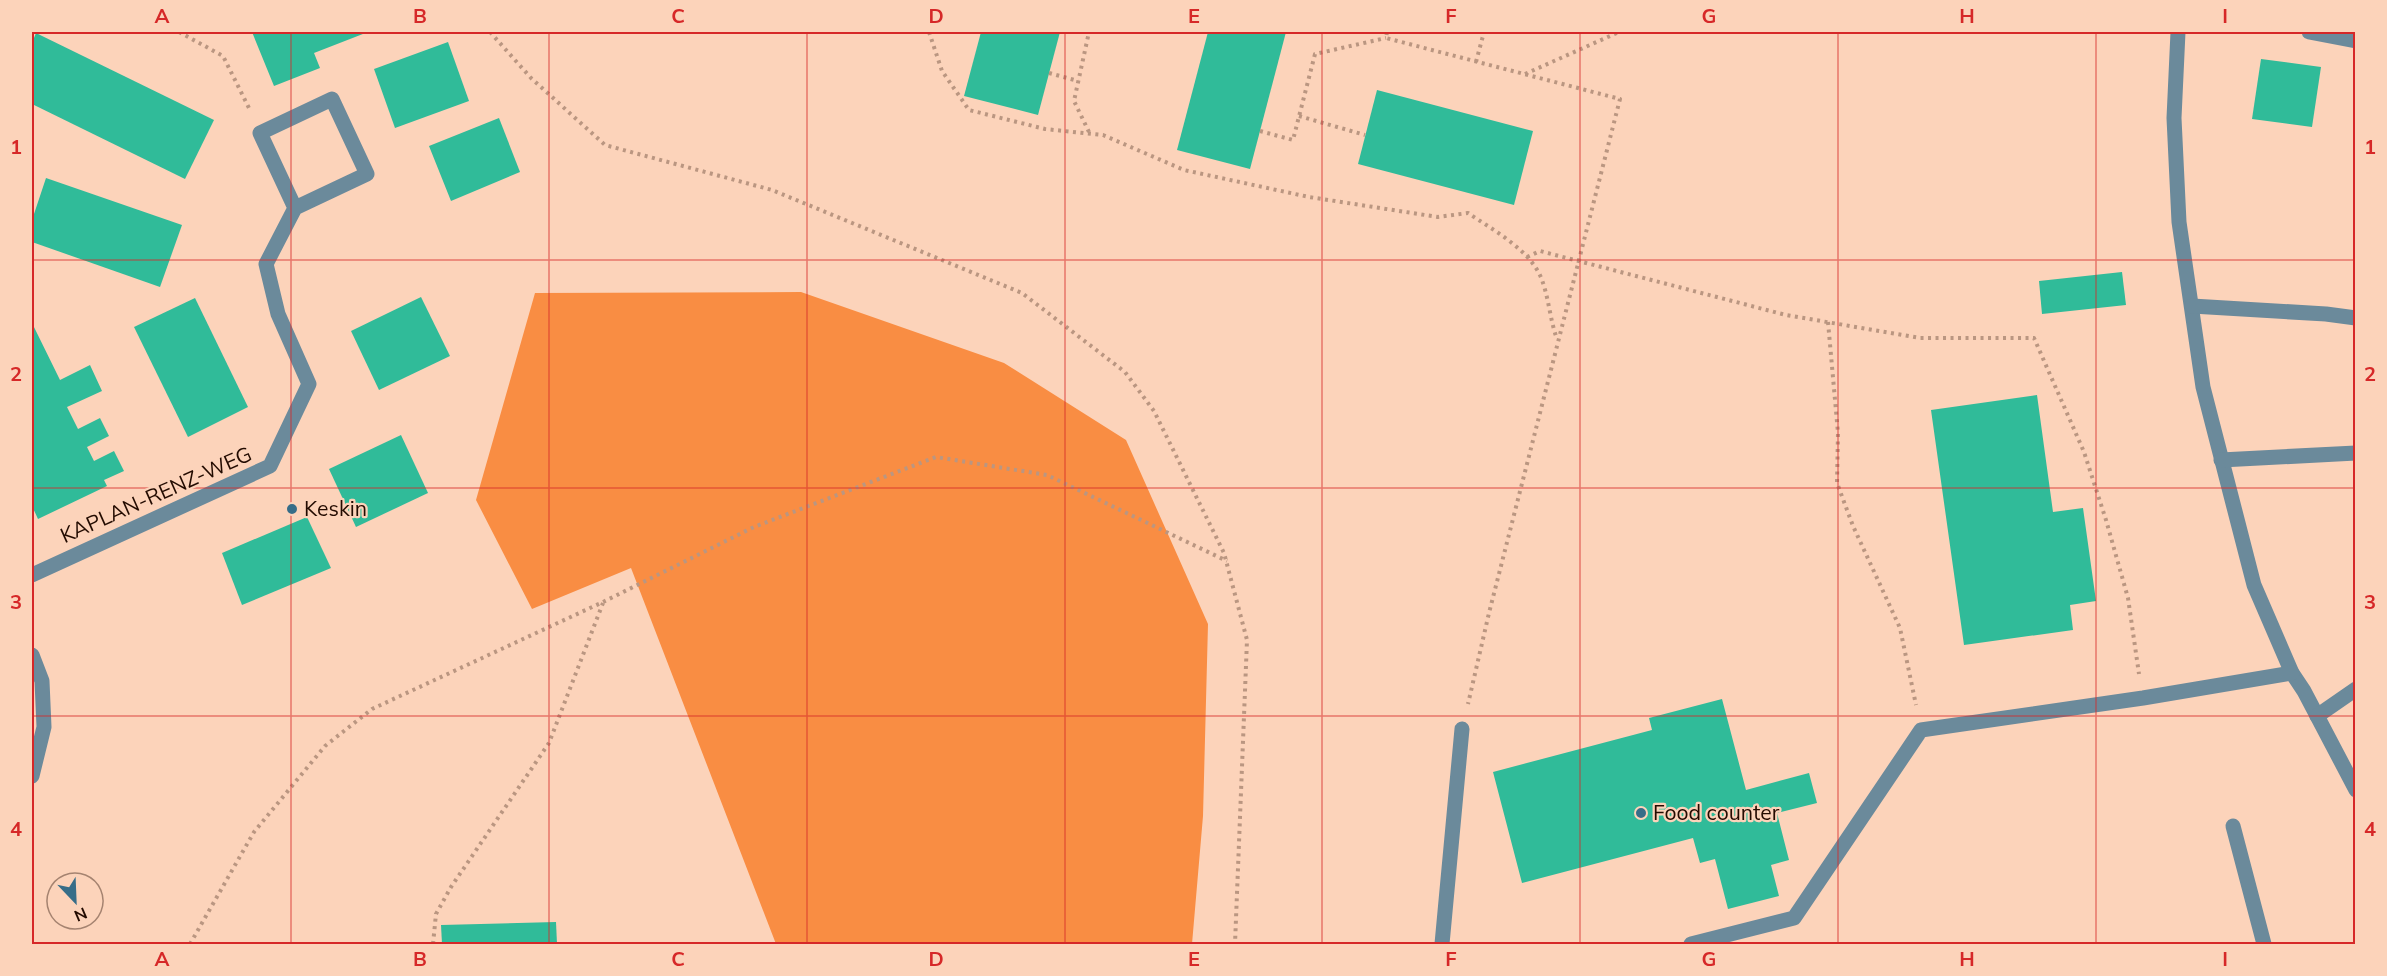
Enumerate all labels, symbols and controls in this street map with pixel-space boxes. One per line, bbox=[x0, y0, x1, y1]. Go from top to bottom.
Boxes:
text: A bbox=[155, 3, 170, 28]
text: B bbox=[413, 3, 427, 28]
text: C bbox=[671, 3, 685, 28]
text: D bbox=[928, 3, 944, 28]
text: E bbox=[1188, 3, 1200, 28]
text: F bbox=[1445, 3, 1457, 28]
text: G bbox=[1702, 3, 1716, 28]
text: H bbox=[1959, 3, 1975, 28]
text: I bbox=[2222, 3, 2228, 28]
text: 1 bbox=[10, 134, 22, 159]
text: 1 bbox=[2364, 134, 2376, 159]
text: 2 bbox=[10, 361, 22, 386]
text: 2 bbox=[2364, 361, 2376, 386]
street label: KAPLAN-RENZ-WEG bbox=[56, 440, 255, 548]
place label: Keskin bbox=[304, 495, 367, 521]
marker: Keskin bbox=[285, 502, 299, 516]
text: 3 bbox=[10, 589, 22, 614]
text: 3 bbox=[2364, 589, 2376, 614]
place label: Food counter bbox=[1653, 799, 1780, 825]
marker: Food counter bbox=[1634, 806, 1648, 820]
text: 4 bbox=[10, 816, 22, 841]
text: 4 bbox=[2364, 816, 2376, 841]
north arrow bbox=[45, 871, 105, 931]
text: N bbox=[71, 903, 90, 926]
text: A bbox=[155, 946, 170, 971]
text: B bbox=[413, 946, 427, 971]
text: C bbox=[671, 946, 685, 971]
text: D bbox=[928, 946, 944, 971]
text: E bbox=[1188, 946, 1200, 971]
text: F bbox=[1445, 946, 1457, 971]
text: G bbox=[1702, 946, 1716, 971]
text: H bbox=[1959, 946, 1975, 971]
text: I bbox=[2222, 946, 2228, 971]

